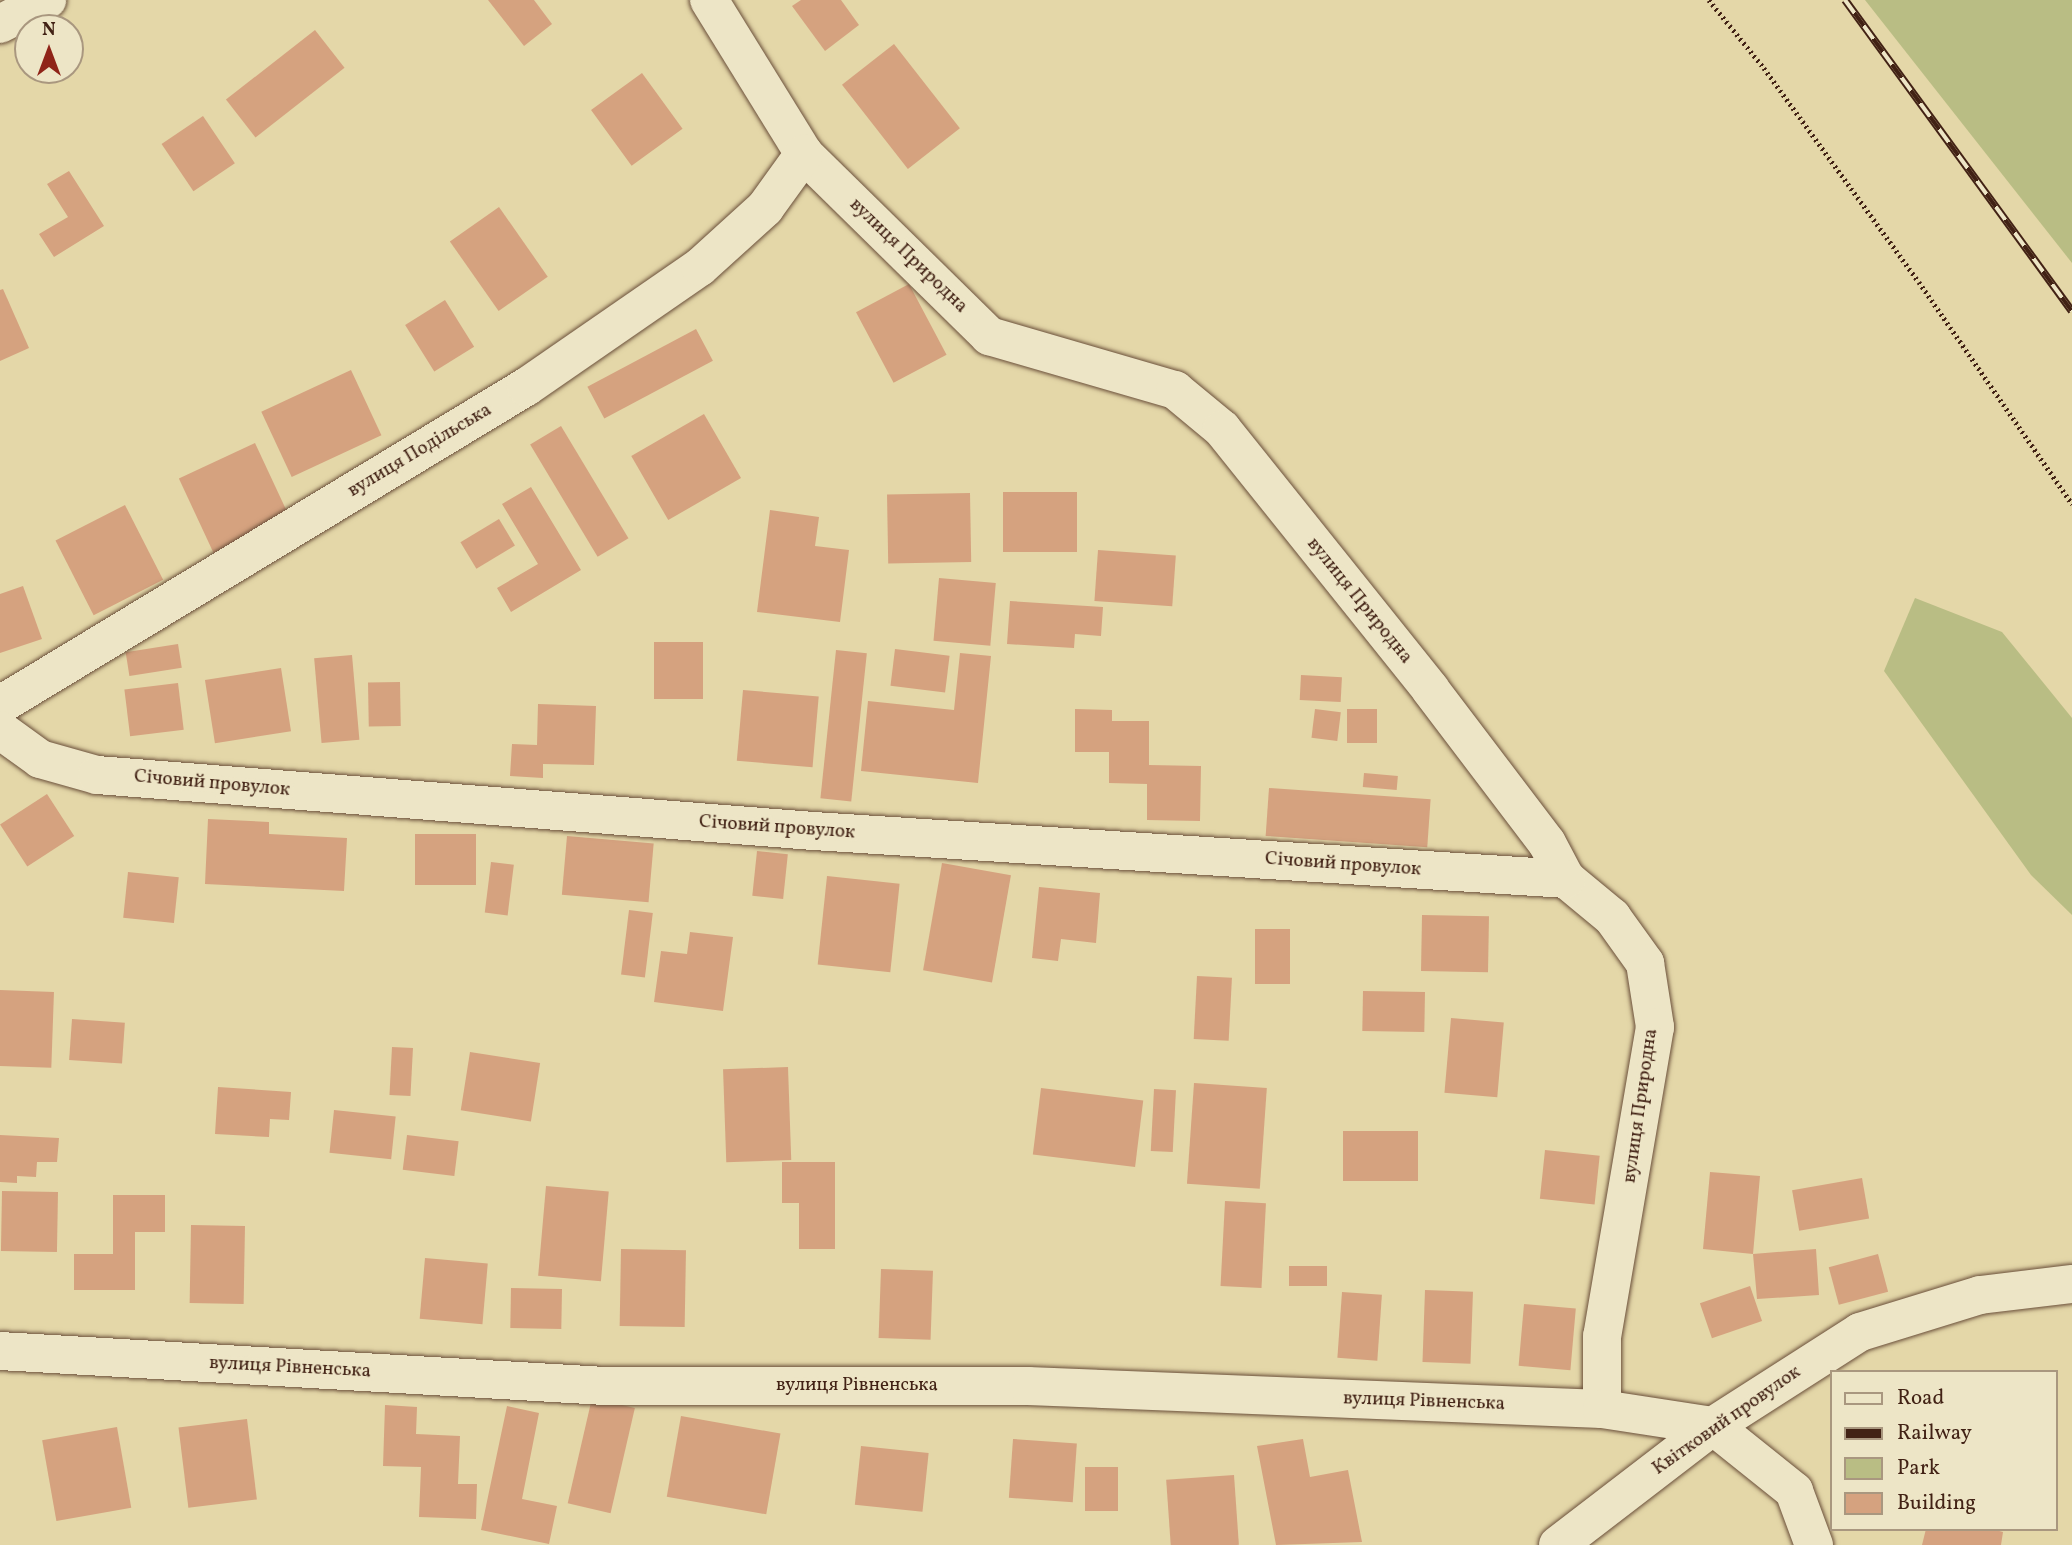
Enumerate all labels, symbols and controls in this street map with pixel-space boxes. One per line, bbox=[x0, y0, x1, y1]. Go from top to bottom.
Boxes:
north arrow bbox=[14, 14, 84, 84]
text: N bbox=[42, 17, 56, 43]
street label: вулиця Природна bbox=[844, 194, 972, 318]
street label: вулиця Подільська bbox=[344, 399, 496, 503]
street label: вулиця Природна bbox=[1301, 533, 1417, 669]
street label: Січовий провулок bbox=[133, 766, 291, 802]
street label: Січовий провулок bbox=[698, 811, 856, 845]
street label: Січовий провулок bbox=[1264, 848, 1422, 882]
street label: вулиця Природна bbox=[1619, 1027, 1663, 1185]
street label: вулиця Рівненська bbox=[209, 1352, 371, 1384]
street label: Квітковий провулок bbox=[1649, 1361, 1805, 1481]
legend bbox=[1830, 1370, 2058, 1531]
street label: вулиця Рівненська bbox=[776, 1375, 938, 1397]
text: Road bbox=[1897, 1384, 1944, 1413]
street label: вулиця Рівненська bbox=[1343, 1388, 1505, 1416]
text: Railway bbox=[1897, 1419, 1972, 1448]
text: Park bbox=[1897, 1454, 1940, 1483]
text: Building bbox=[1897, 1489, 1976, 1518]

